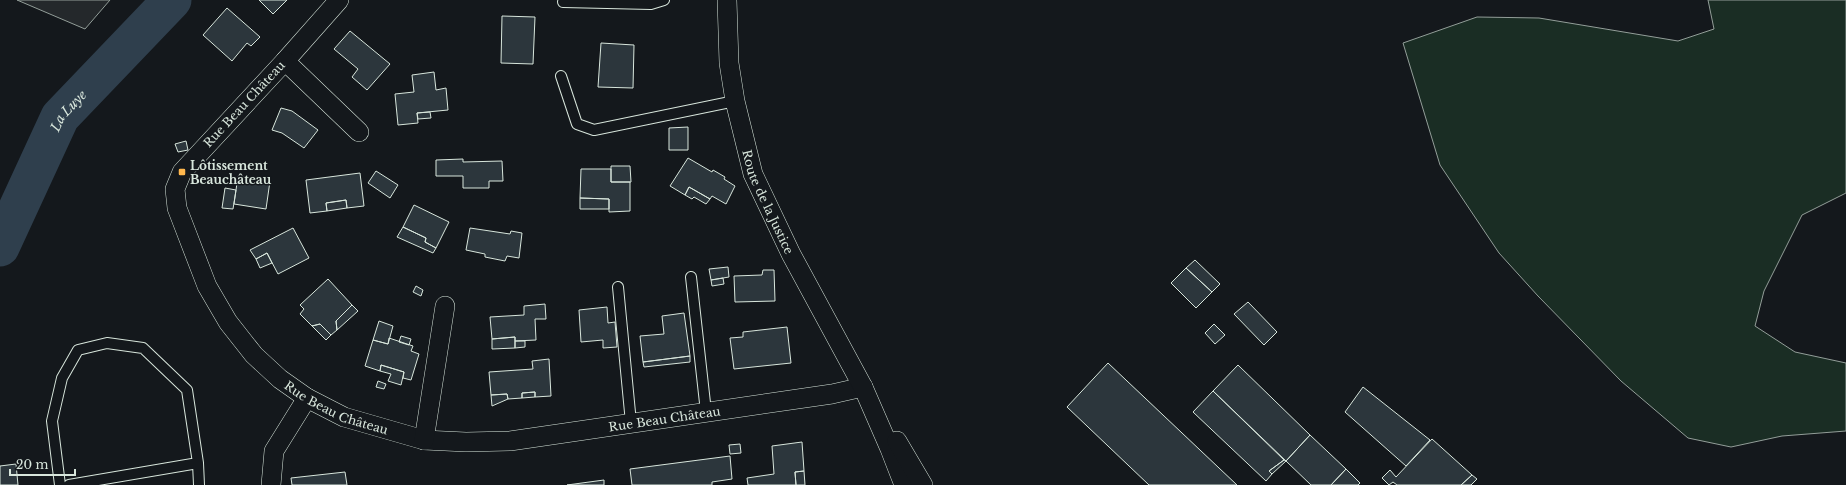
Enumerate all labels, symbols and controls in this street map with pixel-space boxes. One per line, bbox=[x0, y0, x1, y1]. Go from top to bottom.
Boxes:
street label: Rue Beau Château bbox=[200, 58, 288, 150]
water label: La Luye bbox=[46, 86, 90, 135]
street label: Route de la Justice bbox=[740, 148, 797, 256]
place label: Lôtissement Beauchâteau bbox=[190, 158, 272, 187]
marker: Lôtissement Beauchâteau bbox=[177, 167, 187, 177]
street label: Rue Beau Château bbox=[282, 377, 390, 437]
street label: Rue Beau Château bbox=[608, 403, 721, 434]
scale bar bbox=[10, 451, 75, 477]
text: 20 m bbox=[16, 457, 48, 472]

